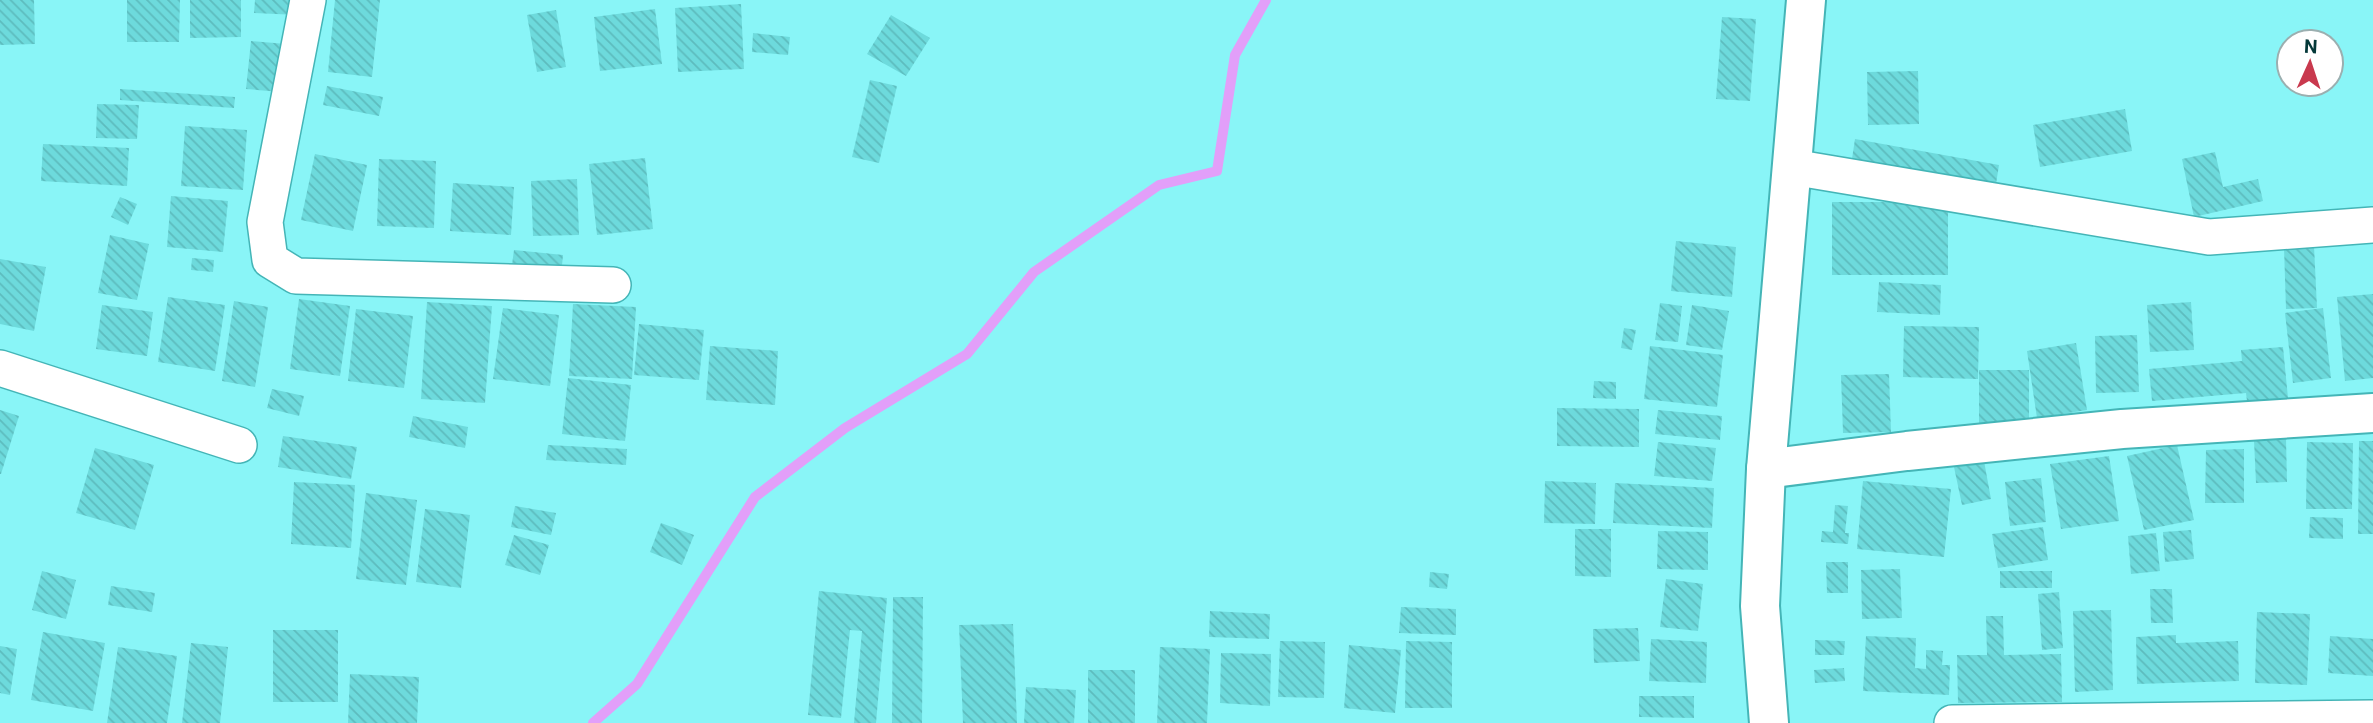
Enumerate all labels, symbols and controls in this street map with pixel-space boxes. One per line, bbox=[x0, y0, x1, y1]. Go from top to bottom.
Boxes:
north arrow bbox=[2275, 28, 2345, 98]
text: N bbox=[2304, 35, 2318, 58]

